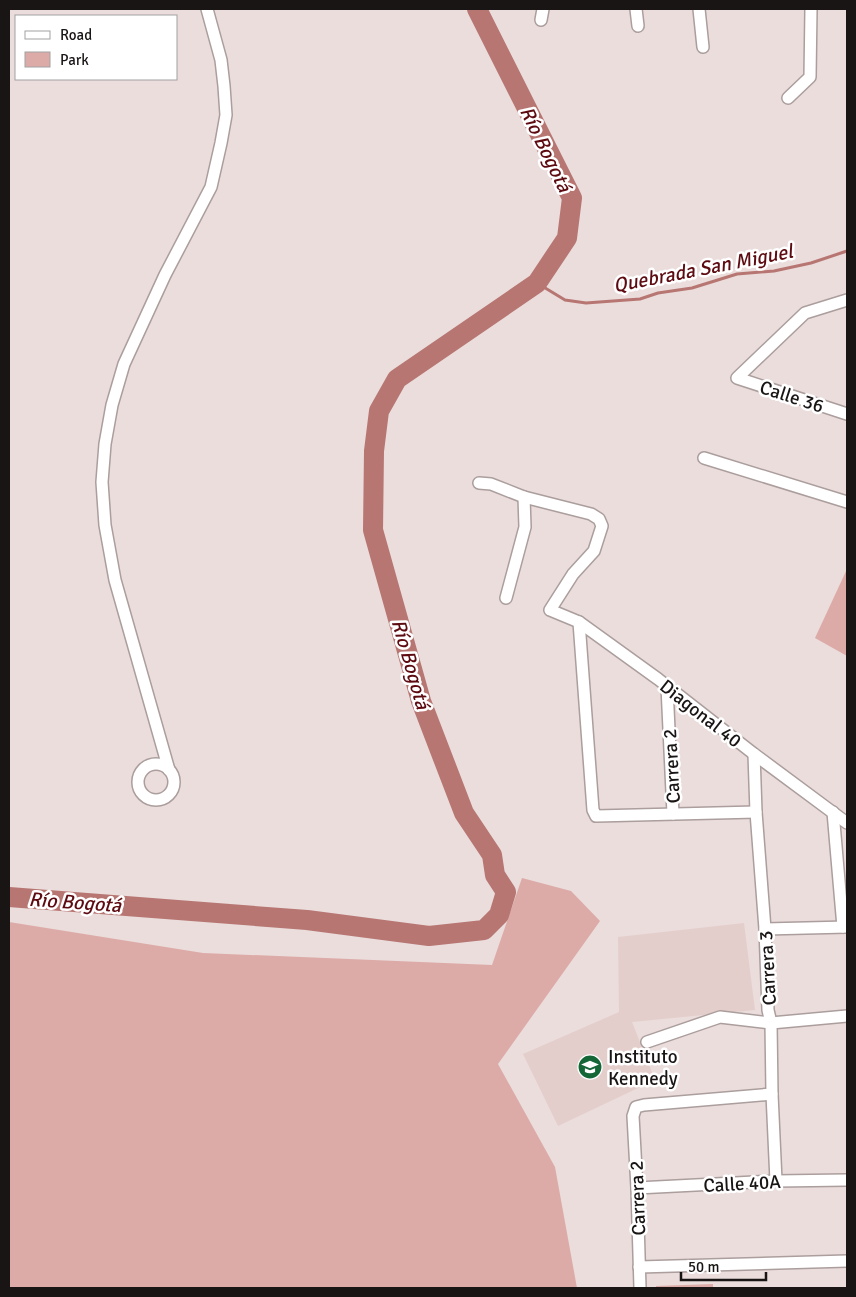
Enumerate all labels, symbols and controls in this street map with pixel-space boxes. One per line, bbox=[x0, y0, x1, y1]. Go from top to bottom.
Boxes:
legend bbox=[15, 15, 178, 80]
text: Road bbox=[60, 26, 92, 44]
text: Park bbox=[60, 51, 89, 69]
water label: Río Bogotá bbox=[514, 102, 578, 198]
water label: Quebrada San Miguel bbox=[611, 238, 797, 298]
street label: Calle 36 bbox=[757, 375, 827, 419]
water label: Río Bogotá bbox=[386, 616, 436, 714]
street label: Diagonal 40 bbox=[655, 674, 746, 753]
street label: Carrera 2 bbox=[658, 728, 686, 804]
water label: Río Bogotá bbox=[28, 887, 124, 918]
street label: Carrera 3 bbox=[754, 930, 782, 1006]
place label: Instituto Kennedy bbox=[608, 1045, 678, 1091]
school or university icon: Instituto Kennedy bbox=[577, 1054, 603, 1080]
street label: Carrera 2 bbox=[625, 1160, 651, 1236]
street label: Calle 40A bbox=[703, 1170, 782, 1198]
scale bar bbox=[681, 1250, 766, 1282]
text: 50 m bbox=[688, 1258, 719, 1276]

